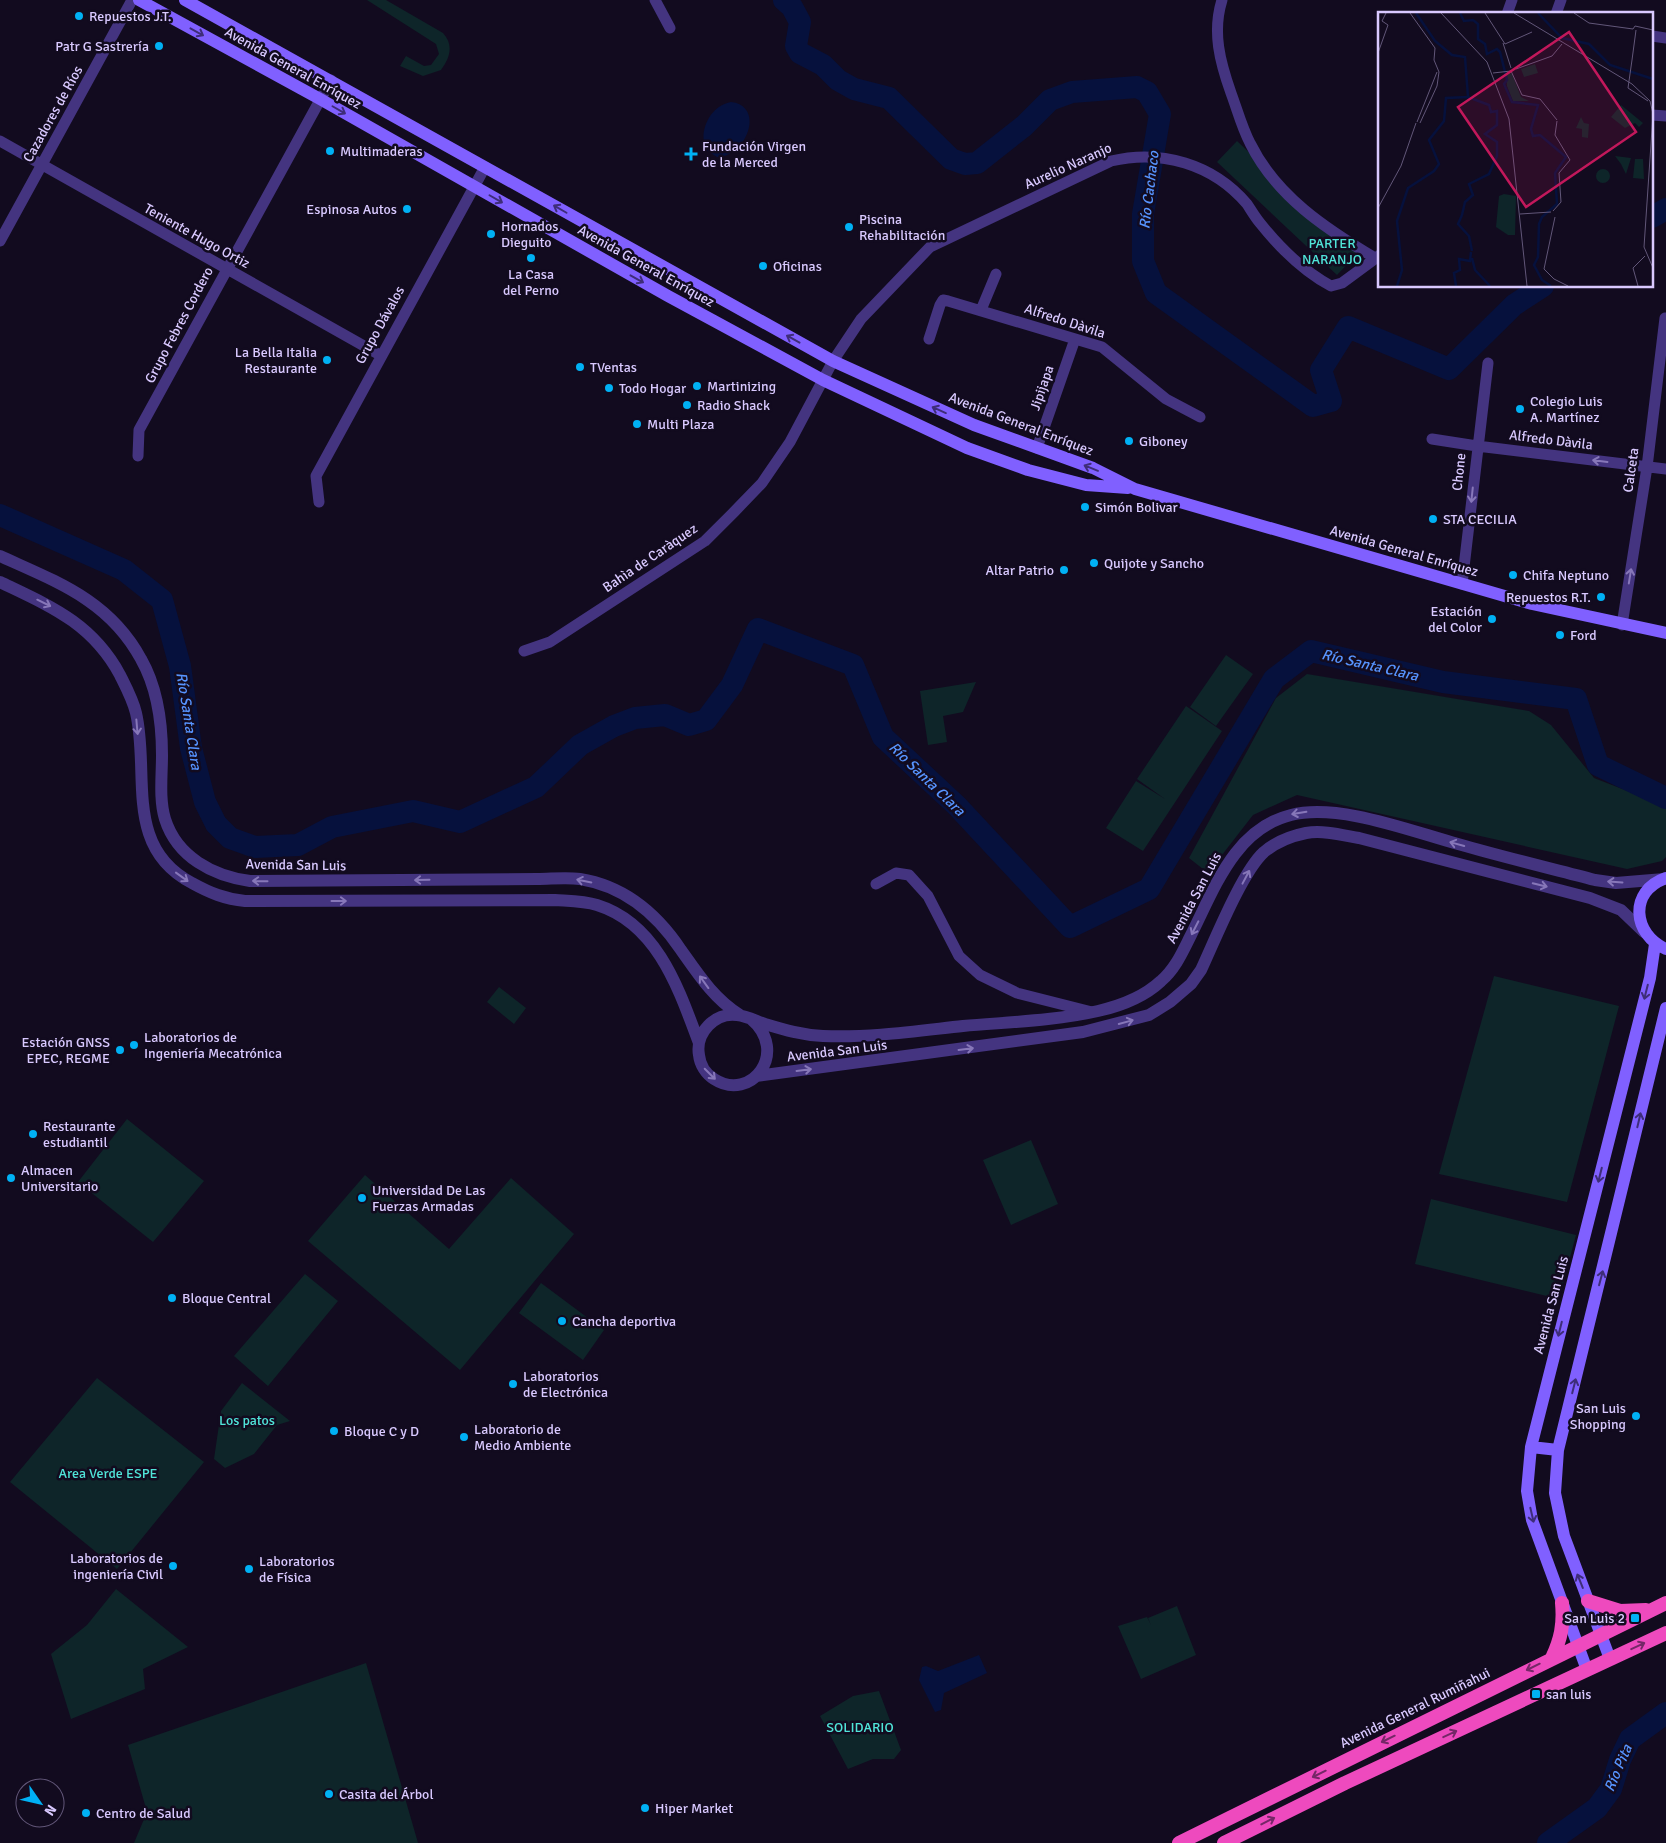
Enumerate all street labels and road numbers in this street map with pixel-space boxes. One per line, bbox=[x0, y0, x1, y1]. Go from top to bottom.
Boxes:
street label: Avenida General Enríquez bbox=[222, 23, 364, 113]
street label: Cazadores de Ríos bbox=[19, 63, 87, 165]
street label: Aurelio Naranjo bbox=[1022, 139, 1114, 193]
street label: Teniente Hugo Ortiz bbox=[141, 200, 253, 272]
street label: Avenida General Enríquez bbox=[575, 221, 717, 311]
street label: Grupo Febres Cordero bbox=[141, 264, 217, 386]
street label: Grupo Dávalos bbox=[352, 283, 408, 367]
street label: Alfredo Dàvila bbox=[1022, 300, 1108, 342]
street label: Jipijapa bbox=[1026, 363, 1058, 413]
street label: Avenida General Enríquez bbox=[946, 389, 1096, 459]
street label: Alfredo Dàvila bbox=[1508, 426, 1594, 454]
street label: Calceta bbox=[1619, 447, 1643, 493]
street label: Chone bbox=[1449, 452, 1469, 492]
street label: Bahìa de Caràquez bbox=[599, 520, 701, 596]
street label: Avenida General Enríquez bbox=[1328, 522, 1480, 580]
street label: Avenida San Luis bbox=[1163, 850, 1225, 946]
street label: Avenida San Luis bbox=[246, 856, 346, 874]
street label: Avenida San Luis bbox=[786, 1036, 888, 1066]
street label: Avenida San Luis bbox=[1530, 1254, 1572, 1356]
street label: Avenida General Rumiñahui bbox=[1337, 1664, 1493, 1752]

